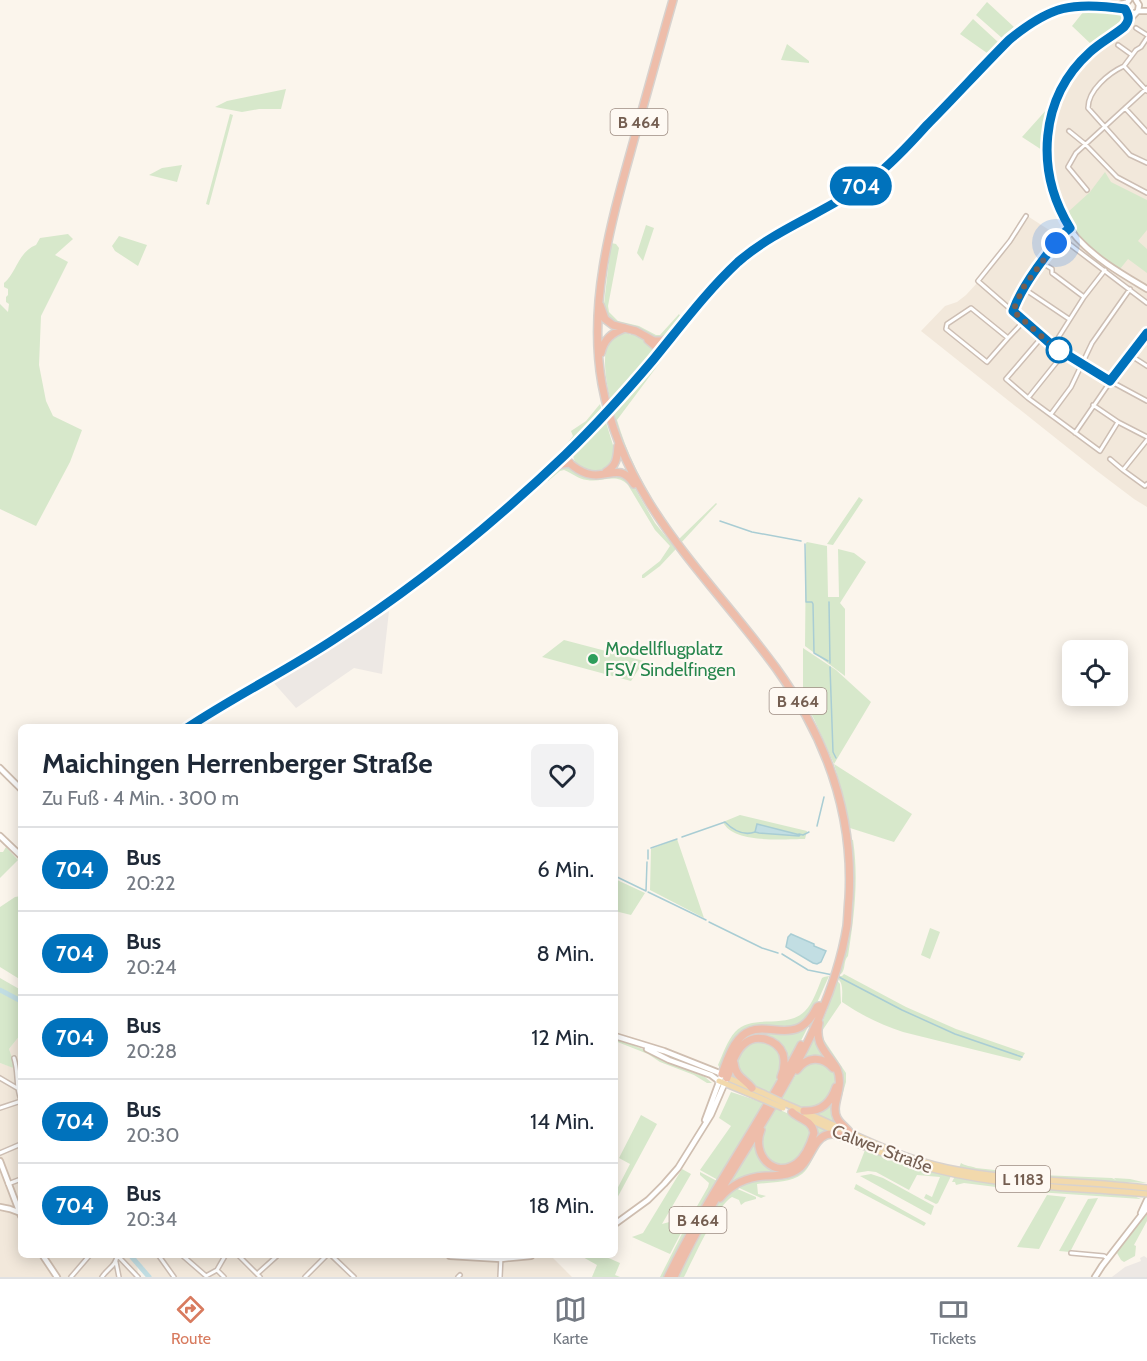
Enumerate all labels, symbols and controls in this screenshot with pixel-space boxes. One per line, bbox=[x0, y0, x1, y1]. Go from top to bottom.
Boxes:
road number: B 464 bbox=[610, 109, 668, 135]
line badge: 704 bbox=[826, 166, 896, 206]
text: 704 bbox=[842, 174, 880, 199]
your location bbox=[1041, 228, 1071, 258]
unlabelled marker bbox=[1046, 337, 1072, 363]
place label: Modellflugplatz FSV Sindelfingen bbox=[605, 638, 736, 681]
map controls bbox=[1062, 640, 1128, 706]
button: locate bbox=[1062, 640, 1128, 706]
marker: Modellflugplatz FSV Sindelfingen bbox=[586, 652, 600, 666]
road number: B 464 bbox=[770, 688, 826, 714]
button: heart bbox=[531, 744, 594, 807]
text: Maichingen Herrenberger Straße bbox=[42, 746, 433, 780]
text: Zu Fuß · 4 Min. · 300 m bbox=[42, 786, 239, 810]
text: Bus bbox=[126, 844, 161, 871]
text: 6 Min. bbox=[537, 856, 594, 883]
text: 704 bbox=[56, 857, 94, 882]
text: 20:22 bbox=[126, 871, 176, 895]
text: Bus bbox=[126, 928, 161, 955]
text: 8 Min. bbox=[537, 940, 594, 967]
text: 704 bbox=[56, 941, 94, 966]
text: 20:24 bbox=[126, 955, 177, 979]
text: Bus bbox=[126, 1012, 161, 1039]
text: 12 Min. bbox=[531, 1024, 594, 1051]
text: 704 bbox=[56, 1025, 94, 1050]
text: 20:28 bbox=[126, 1039, 177, 1063]
text: Bus bbox=[126, 1096, 161, 1123]
text: 14 Min. bbox=[530, 1108, 594, 1135]
text: 704 bbox=[56, 1109, 94, 1134]
street label: Calwer Straße bbox=[829, 1120, 935, 1178]
text: 20:30 bbox=[126, 1123, 179, 1147]
road number: L 1183 bbox=[996, 1166, 1050, 1192]
text: Bus bbox=[126, 1180, 161, 1207]
text: 18 Min. bbox=[529, 1192, 594, 1219]
text: 704 bbox=[56, 1193, 94, 1218]
text: 20:34 bbox=[126, 1207, 177, 1231]
road number: B 464 bbox=[670, 1207, 726, 1233]
tab: Route bbox=[171, 1293, 211, 1348]
tab: Karte bbox=[553, 1293, 588, 1348]
tab: Tickets bbox=[930, 1293, 976, 1348]

